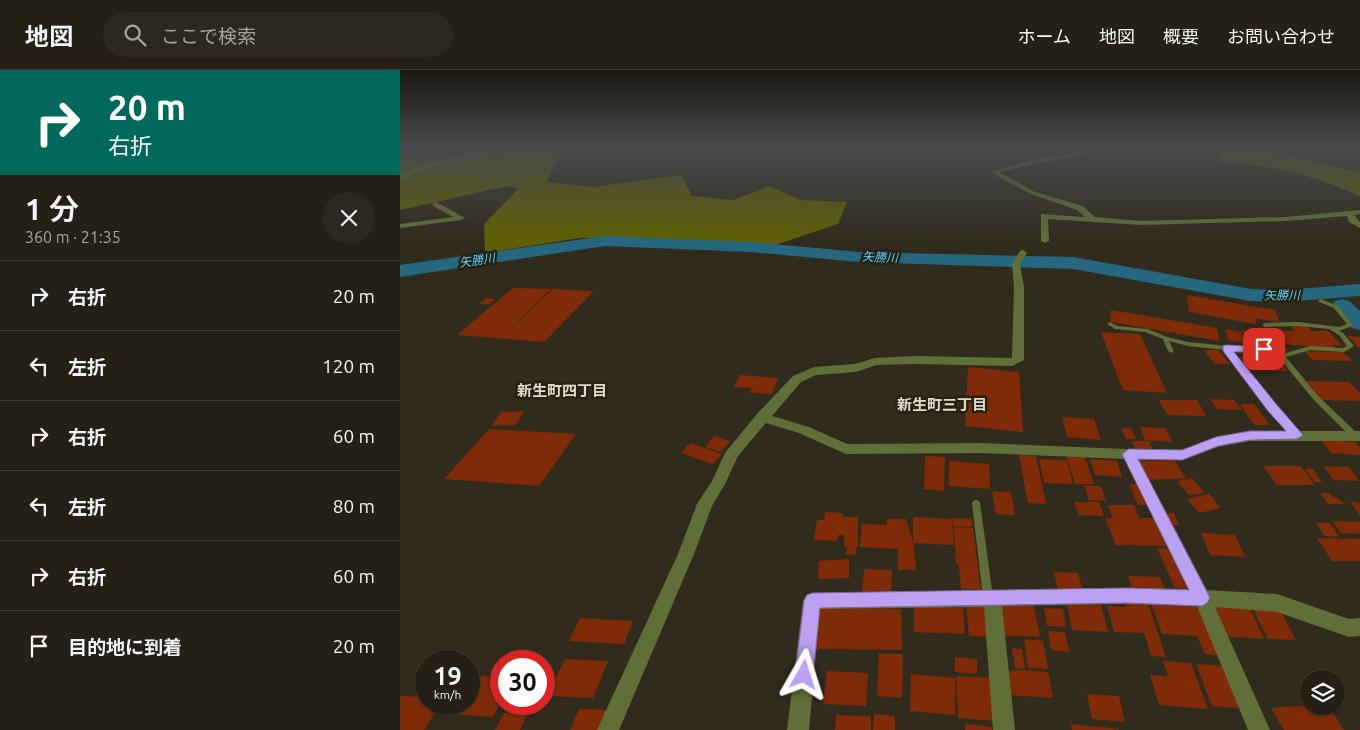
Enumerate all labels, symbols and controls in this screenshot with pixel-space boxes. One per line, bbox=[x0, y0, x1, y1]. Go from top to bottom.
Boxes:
search box bbox=[103, 12, 453, 57]
icon: search bbox=[121, 21, 149, 49]
text: 地図 bbox=[25, 23, 73, 50]
text: ここで検索 bbox=[161, 25, 256, 47]
text: ホーム bbox=[1018, 26, 1071, 46]
text: 地図 bbox=[1099, 26, 1135, 46]
text: 概要 bbox=[1163, 26, 1199, 46]
text: お問い合わせ bbox=[1227, 26, 1335, 46]
text: 20 m bbox=[108, 87, 186, 127]
icon: right bbox=[25, 90, 90, 155]
text: 右折 bbox=[108, 133, 152, 158]
text: 1 分 bbox=[25, 192, 79, 226]
button: close bbox=[323, 192, 375, 244]
text: 360 m · 21:35 bbox=[25, 228, 121, 246]
water label: 矢勝川 bbox=[862, 250, 900, 264]
water label: 矢勝川 bbox=[458, 251, 498, 269]
icon: right bbox=[25, 282, 53, 310]
text: 20 m bbox=[333, 285, 375, 307]
text: 右折 bbox=[68, 286, 106, 308]
water label: 矢勝川 bbox=[1264, 288, 1302, 302]
pin bbox=[1243, 328, 1285, 370]
icon: arrive bbox=[1250, 335, 1278, 363]
icon: left bbox=[25, 352, 53, 380]
text: 120 m bbox=[322, 355, 375, 377]
text: 左折 bbox=[68, 356, 106, 378]
district label: 新生町四丁目 bbox=[517, 382, 607, 399]
district label: 新生町三丁目 bbox=[897, 396, 987, 413]
icon: right bbox=[25, 422, 53, 450]
text: 60 m bbox=[333, 425, 375, 447]
text: 右折 bbox=[68, 426, 106, 448]
icon: left bbox=[25, 492, 53, 520]
text: 80 m bbox=[333, 495, 375, 517]
text: 左折 bbox=[68, 496, 106, 518]
icon: right bbox=[25, 562, 53, 590]
text: 60 m bbox=[333, 565, 375, 587]
text: 右折 bbox=[68, 566, 106, 588]
icon: arrive bbox=[25, 632, 53, 660]
text: 20 m bbox=[333, 635, 375, 657]
text: 目的地に到着 bbox=[68, 636, 182, 658]
position arrow bbox=[777, 648, 829, 700]
speed limit sign: 30 bbox=[490, 650, 555, 715]
text: 19 bbox=[433, 662, 462, 690]
map controls bbox=[1300, 670, 1345, 715]
button: layers bbox=[1300, 670, 1345, 715]
text: km/h bbox=[434, 688, 461, 701]

